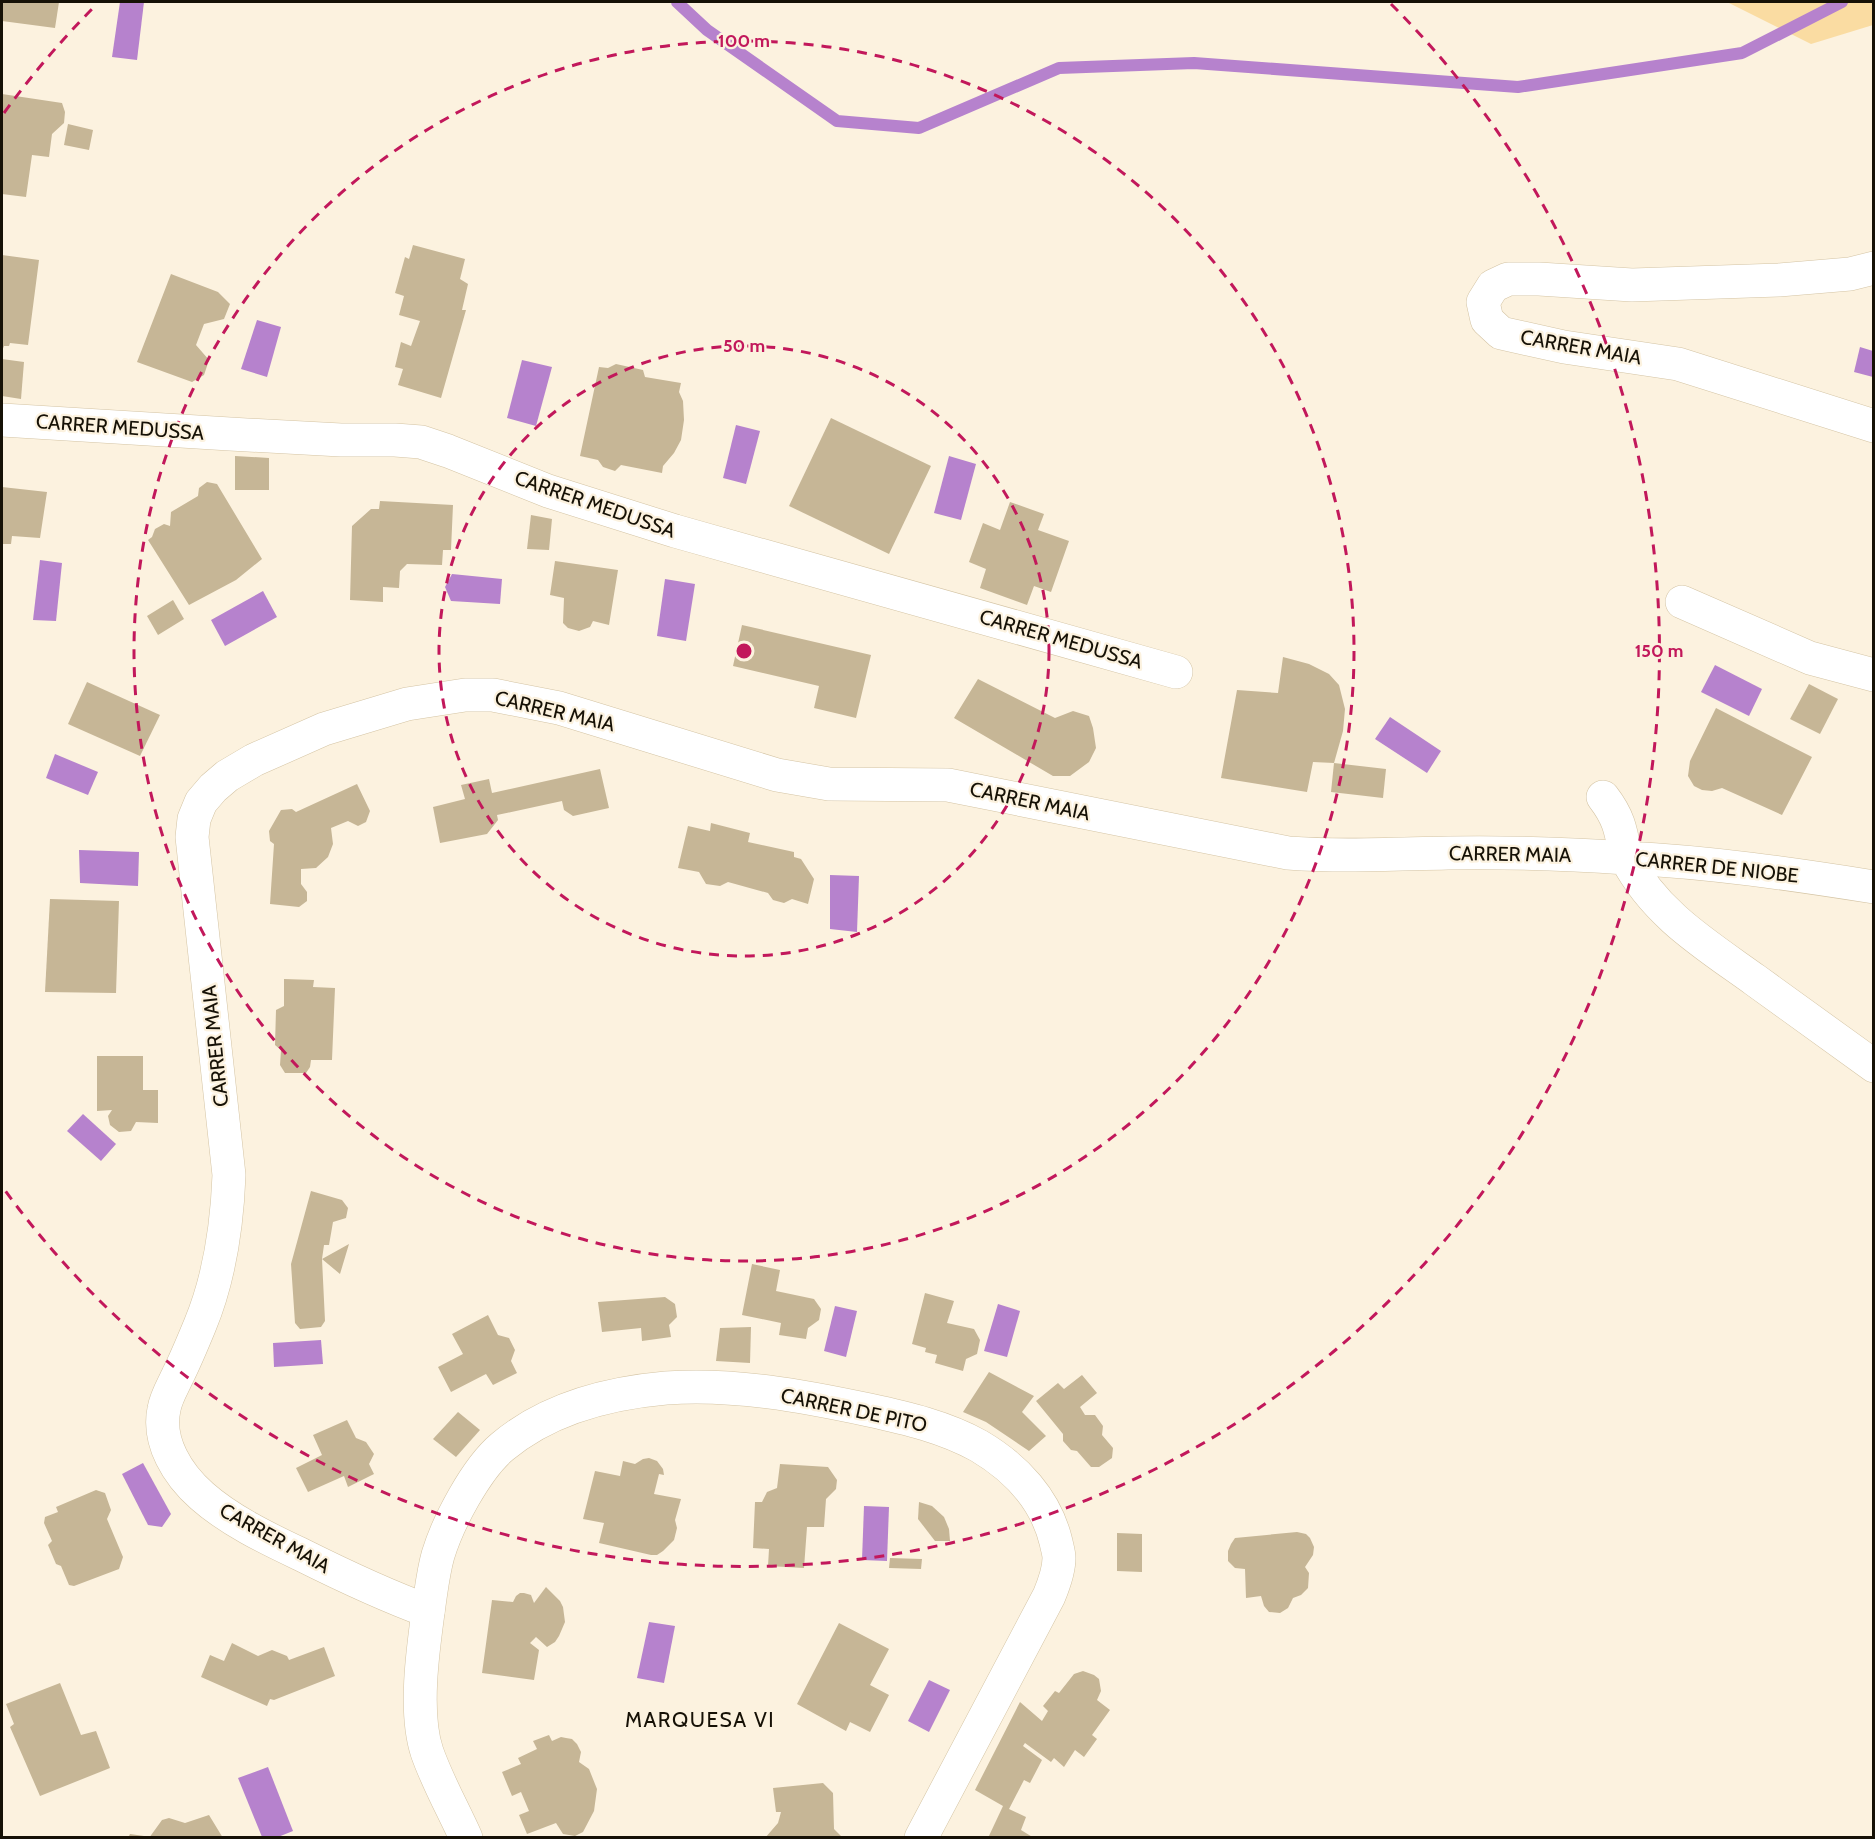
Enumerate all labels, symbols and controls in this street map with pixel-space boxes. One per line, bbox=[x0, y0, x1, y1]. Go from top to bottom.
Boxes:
text: 100 m bbox=[718, 30, 770, 52]
street label: CARRER MAIA bbox=[1519, 325, 1644, 370]
text: 50 m bbox=[723, 335, 765, 357]
street label: CARRER MEDUSSA bbox=[35, 409, 205, 445]
street label: CARRER MEDUSSA bbox=[512, 465, 679, 543]
street label: CARRER MEDUSSA bbox=[977, 604, 1146, 674]
text: 150 m bbox=[1635, 640, 1683, 662]
centre of rings bbox=[734, 641, 754, 661]
street label: CARRER MAIA bbox=[493, 686, 618, 737]
street label: CARRER MAIA bbox=[968, 777, 1093, 826]
street label: CARRER MAIA bbox=[1449, 841, 1572, 867]
street label: CARRER DE NIOBE bbox=[1634, 846, 1800, 888]
street label: CARRER MAIA bbox=[197, 983, 233, 1108]
street label: CARRER DE PITO bbox=[779, 1383, 929, 1437]
street label: CARRER MAIA bbox=[216, 1498, 335, 1578]
district label: MARQUESA VI bbox=[625, 1707, 775, 1732]

